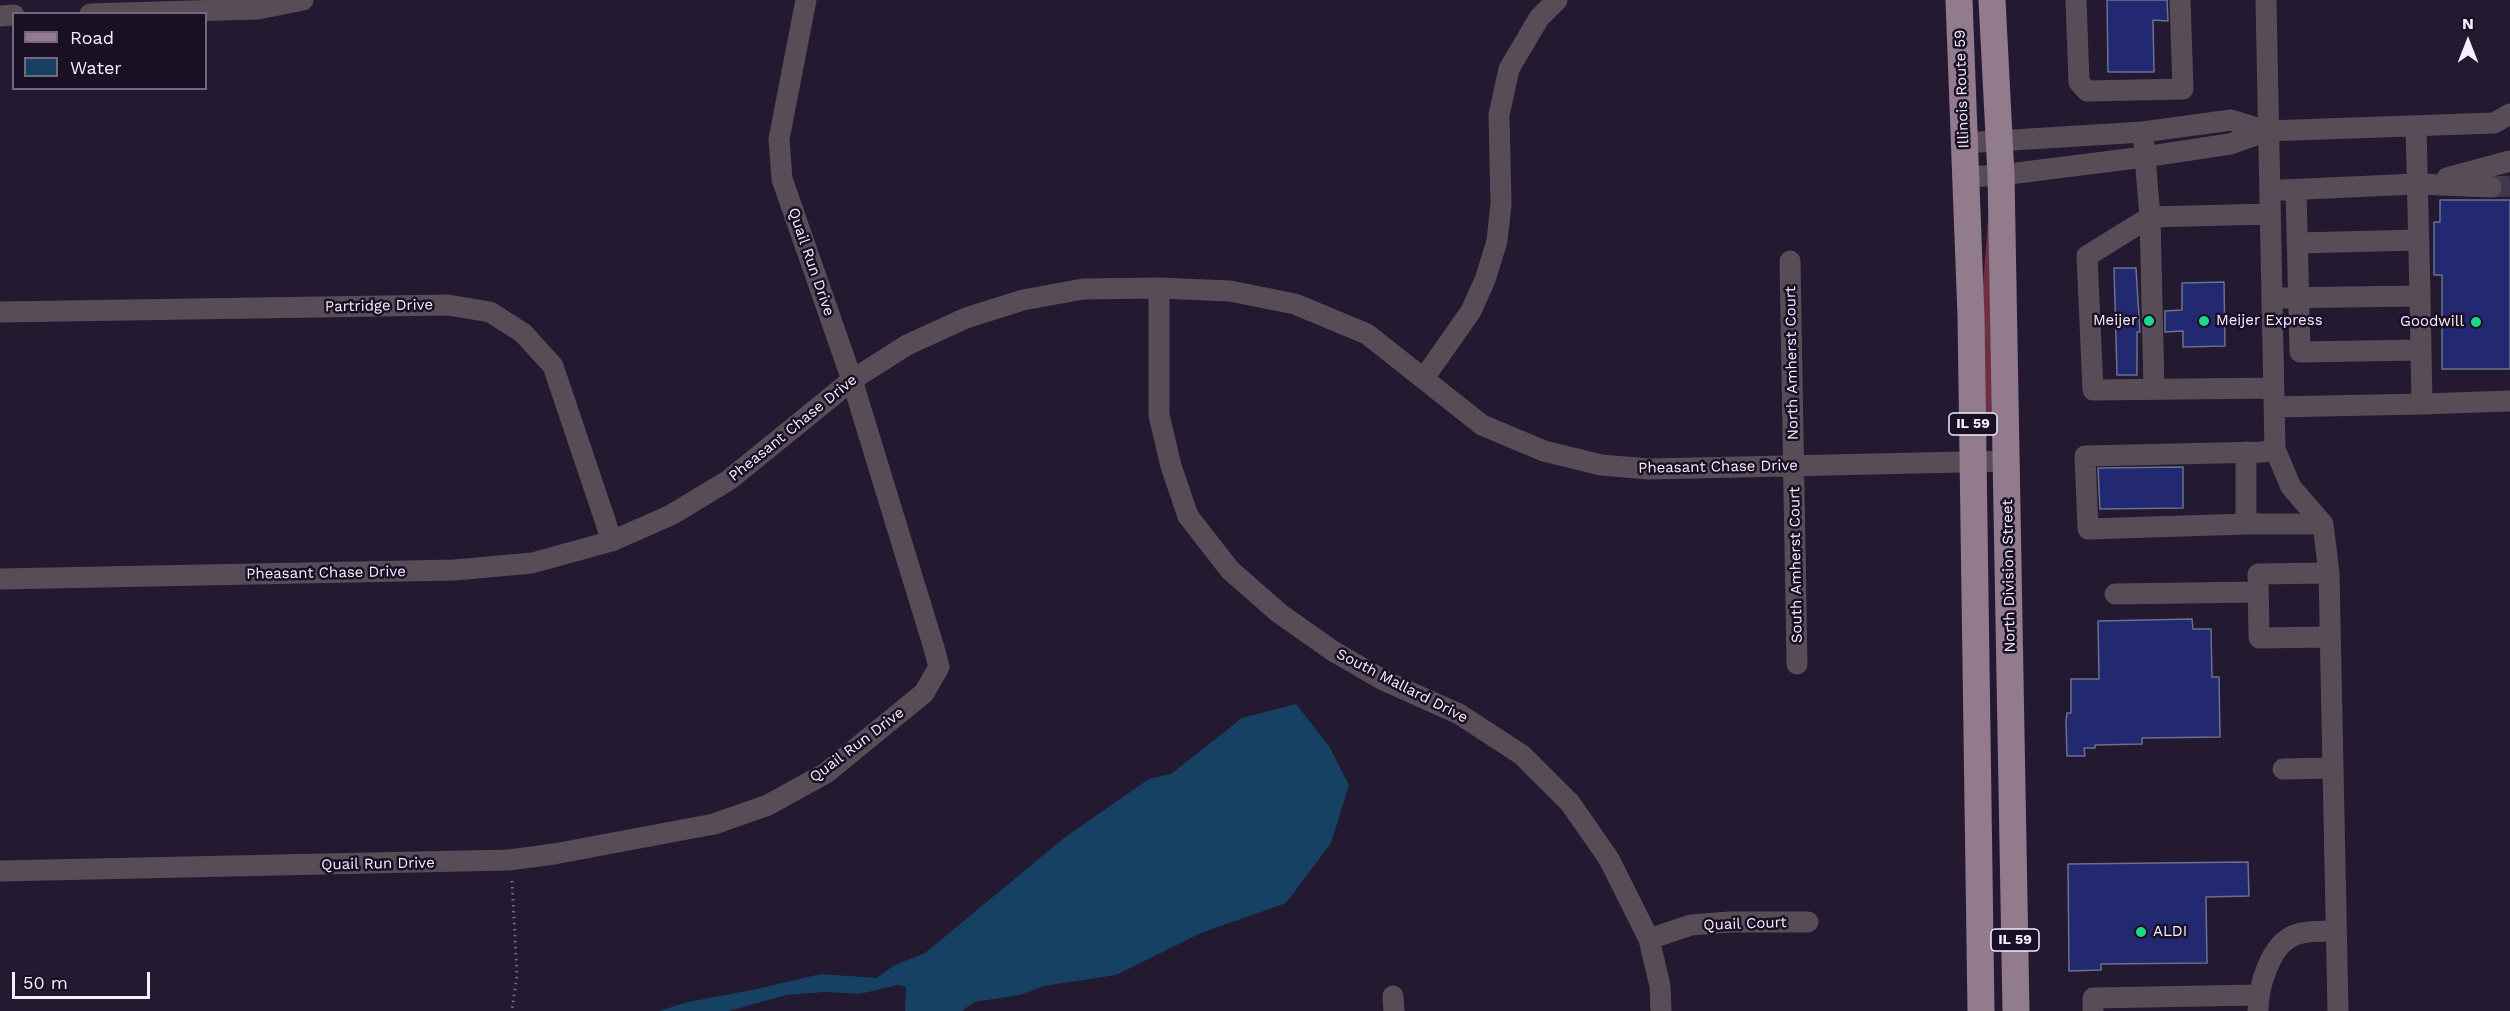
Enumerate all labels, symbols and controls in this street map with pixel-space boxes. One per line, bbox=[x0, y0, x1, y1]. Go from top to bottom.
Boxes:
legend bbox=[12, 12, 207, 90]
north arrow bbox=[2438, 12, 2498, 72]
text: N bbox=[2462, 14, 2474, 33]
text: Road bbox=[70, 27, 114, 48]
street label: Illinois Route 59 bbox=[1951, 29, 1973, 149]
text: Water bbox=[70, 57, 122, 78]
street label: Quail Run Drive bbox=[784, 205, 838, 319]
street label: North Amherst Court bbox=[1782, 286, 1802, 440]
street label: Partridge Drive bbox=[325, 296, 433, 316]
place label: Meijer bbox=[2093, 312, 2137, 330]
place label: Meijer Express bbox=[2216, 312, 2323, 330]
place label: Goodwill bbox=[2400, 313, 2464, 331]
marker: Meijer bbox=[2142, 314, 2156, 328]
marker: Meijer Express bbox=[2197, 314, 2211, 328]
marker: Goodwill bbox=[2469, 315, 2483, 329]
street label: Pheasant Chase Drive bbox=[725, 371, 861, 485]
road number: IL 59 bbox=[1949, 413, 1997, 435]
street label: Pheasant Chase Drive bbox=[1638, 457, 1798, 477]
street label: South Amherst Court bbox=[1786, 487, 1806, 643]
street label: North Division Street bbox=[1999, 499, 2019, 653]
street label: Pheasant Chase Drive bbox=[246, 563, 406, 583]
street label: South Mallard Drive bbox=[1333, 645, 1471, 727]
street label: Quail Run Drive bbox=[806, 704, 908, 786]
street label: Quail Run Drive bbox=[321, 854, 435, 874]
street label: Quail Court bbox=[1703, 914, 1787, 934]
place label: ALDI bbox=[2153, 923, 2187, 941]
marker: ALDI bbox=[2134, 925, 2148, 939]
road number: IL 59 bbox=[1991, 929, 2039, 951]
scale bar bbox=[15, 960, 153, 998]
text: 50 m bbox=[23, 972, 68, 993]

